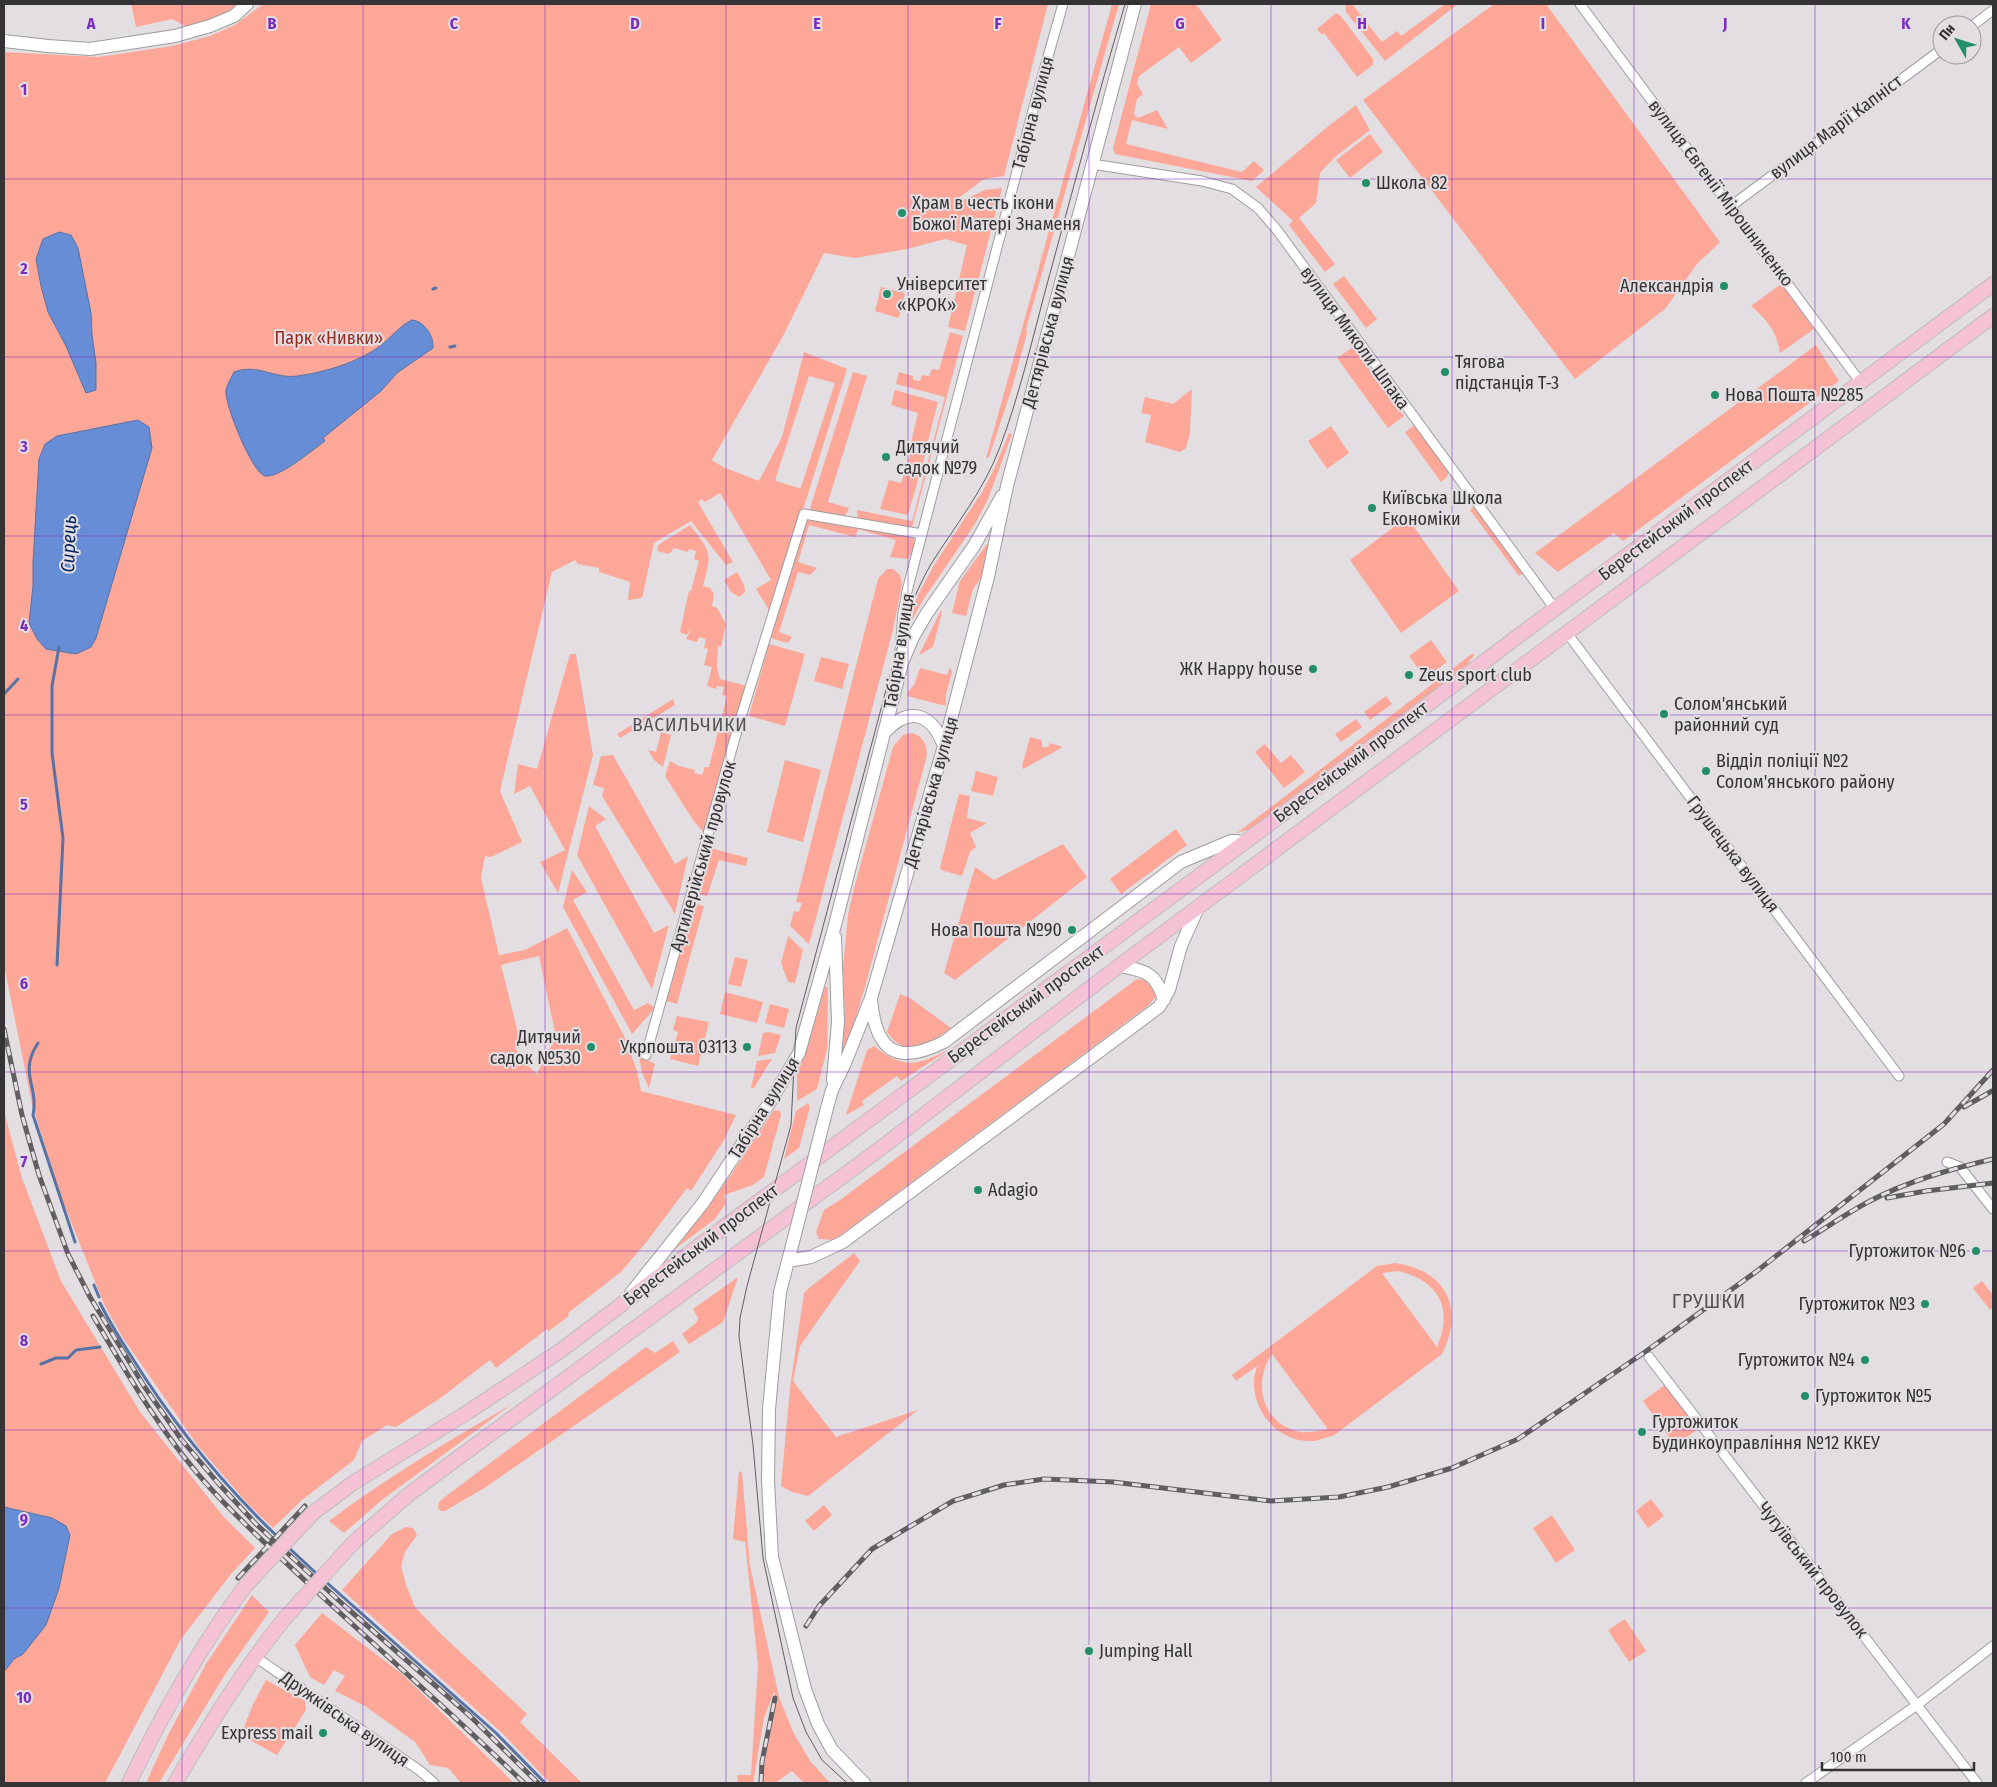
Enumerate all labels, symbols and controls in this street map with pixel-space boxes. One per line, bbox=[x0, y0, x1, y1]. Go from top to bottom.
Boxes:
text: A bbox=[86, 14, 96, 33]
text: B bbox=[268, 14, 277, 33]
text: C bbox=[450, 14, 459, 33]
text: D bbox=[630, 14, 640, 33]
text: E bbox=[813, 14, 821, 33]
text: F bbox=[994, 14, 1002, 33]
text: G bbox=[1175, 14, 1185, 33]
text: H bbox=[1357, 14, 1367, 33]
text: I bbox=[1541, 14, 1545, 33]
text: J bbox=[1722, 14, 1727, 33]
text: K bbox=[1901, 14, 1911, 33]
north arrow bbox=[1932, 15, 1982, 65]
text: Пн bbox=[1936, 21, 1959, 44]
street label: Табірна вулиця bbox=[1007, 54, 1059, 172]
street label: вулиця Марії Капніст bbox=[1766, 70, 1907, 184]
text: 1 bbox=[21, 80, 27, 99]
street label: вулиця Євгенії Мірошниченко bbox=[1643, 95, 1799, 291]
place label: Школа 82 bbox=[1376, 172, 1448, 194]
marker: Школа 82 bbox=[1360, 177, 1372, 189]
place label: Храм в честь ікони Божої Матері Знаменя bbox=[912, 192, 1081, 235]
marker: Храм в честь ікони Божої Матері Знаменя bbox=[896, 207, 908, 219]
street label: Дегтярівська вулиця bbox=[1017, 254, 1079, 411]
text: 2 bbox=[19, 259, 28, 278]
street label: вулиця Миколи Шпака bbox=[1296, 262, 1414, 414]
place label: Університет «КРОК» bbox=[896, 273, 988, 316]
place label: Александрія bbox=[1620, 275, 1714, 297]
marker: Александрія bbox=[1718, 280, 1730, 292]
marker: Університет «КРОК» bbox=[881, 288, 893, 300]
park label: Парк «Нивки» bbox=[275, 327, 383, 349]
place label: Тягова підстанція Т-3 bbox=[1455, 351, 1559, 394]
marker: Тягова підстанція Т-3 bbox=[1439, 366, 1451, 378]
place label: Нова Пошта №285 bbox=[1725, 384, 1864, 406]
marker: Нова Пошта №285 bbox=[1709, 389, 1721, 401]
place label: Дитячий садок №79 bbox=[895, 436, 977, 479]
text: 3 bbox=[19, 437, 28, 456]
marker: Дитячий садок №79 bbox=[880, 451, 892, 463]
street label: Берестейський проспект bbox=[1594, 454, 1758, 585]
place label: Київська Школа Економіки bbox=[1382, 487, 1503, 530]
marker: Київська Школа Економіки bbox=[1366, 502, 1378, 514]
water label: Сирець bbox=[56, 515, 81, 573]
street label: Табірна вулиця bbox=[879, 592, 919, 710]
text: 4 bbox=[20, 616, 28, 635]
place label: ЖК Happy house bbox=[1180, 658, 1303, 680]
marker: ЖК Happy house bbox=[1307, 663, 1319, 675]
place label: Zeus sport club bbox=[1419, 664, 1532, 686]
marker: Zeus sport club bbox=[1403, 669, 1415, 681]
place label: Солом'янський районний суд bbox=[1674, 693, 1787, 736]
street label: Берестейський проспект bbox=[1269, 696, 1433, 827]
marker: Солом'янський районний суд bbox=[1658, 708, 1670, 720]
district label: ВАСИЛЬЧИКИ bbox=[632, 713, 748, 736]
street label: Дегтярівська вулиця bbox=[899, 714, 963, 871]
place label: Відділ поліції №2 Солом'янського району bbox=[1716, 750, 1895, 793]
street label: Артилерійський провулок bbox=[665, 757, 741, 954]
marker: Відділ поліції №2 Солом'янського району bbox=[1700, 765, 1712, 777]
street label: Грушецька вулиця bbox=[1682, 791, 1784, 917]
text: 5 bbox=[20, 795, 28, 814]
place label: Нова Пошта №90 bbox=[931, 919, 1062, 941]
marker: Нова Пошта №90 bbox=[1066, 924, 1078, 936]
street label: Берестейський проспект bbox=[943, 939, 1109, 1068]
text: 6 bbox=[20, 974, 28, 993]
place label: Дитячий садок №530 bbox=[490, 1026, 581, 1069]
place label: Укрпошта 03113 bbox=[619, 1036, 737, 1058]
marker: Дитячий садок №530 bbox=[585, 1041, 597, 1053]
marker: Укрпошта 03113 bbox=[741, 1041, 753, 1053]
street label: Табірна вулиця bbox=[724, 1053, 804, 1163]
text: 7 bbox=[21, 1152, 28, 1171]
street label: Берестейський проспект bbox=[619, 1179, 783, 1310]
place label: Adagio bbox=[988, 1179, 1038, 1201]
marker: Adagio bbox=[972, 1184, 984, 1196]
place label: Гуртожиток №6 bbox=[1849, 1240, 1966, 1262]
marker: Гуртожиток №6 bbox=[1970, 1245, 1982, 1257]
district label: ГРУШКИ bbox=[1672, 1289, 1746, 1313]
place label: Гуртожиток №3 bbox=[1798, 1293, 1915, 1315]
marker: Гуртожиток №3 bbox=[1919, 1298, 1931, 1310]
text: 8 bbox=[20, 1331, 29, 1350]
place label: Гуртожиток №4 bbox=[1738, 1349, 1855, 1371]
marker: Гуртожиток №4 bbox=[1859, 1354, 1871, 1366]
place label: Гуртожиток №5 bbox=[1815, 1385, 1932, 1407]
marker: Гуртожиток №5 bbox=[1799, 1390, 1811, 1402]
place label: Гуртожиток Будинкоуправління №12 ККЕУ bbox=[1652, 1411, 1880, 1454]
marker: Гуртожиток Будинкоуправління №12 ККЕУ bbox=[1636, 1426, 1648, 1438]
street label: Чугуївський провулок bbox=[1753, 1497, 1873, 1643]
text: 9 bbox=[20, 1510, 28, 1529]
place label: Jumping Hall bbox=[1099, 1640, 1193, 1662]
marker: Jumping Hall bbox=[1083, 1645, 1095, 1657]
street label: Дружківська вулиця bbox=[276, 1666, 414, 1772]
text: 10 bbox=[16, 1688, 32, 1707]
place label: Express mail bbox=[221, 1722, 313, 1744]
marker: Express mail bbox=[317, 1727, 329, 1739]
scale bar bbox=[1822, 1740, 1974, 1772]
text: 100 m bbox=[1830, 1748, 1867, 1766]

